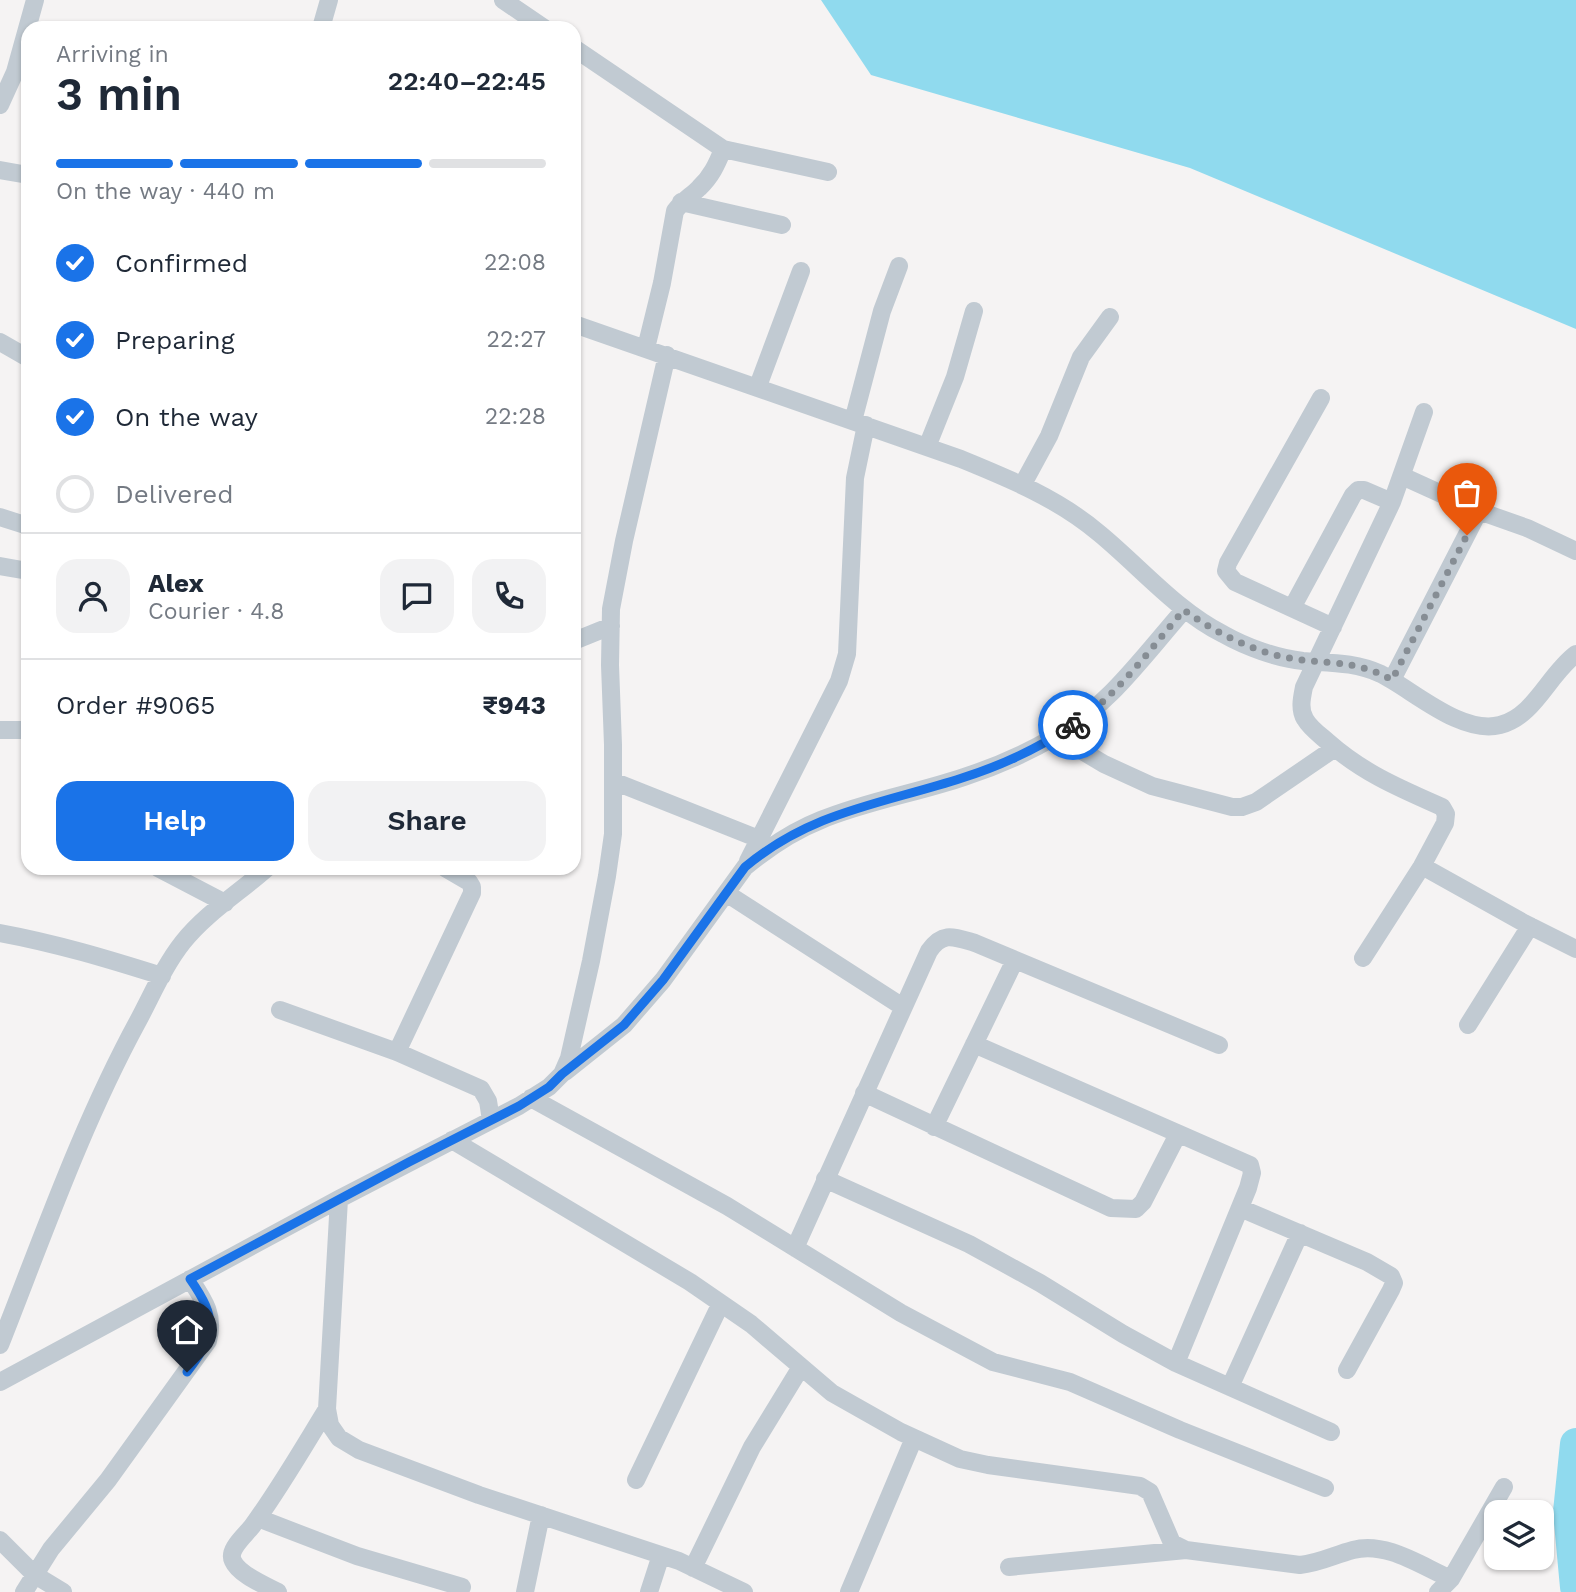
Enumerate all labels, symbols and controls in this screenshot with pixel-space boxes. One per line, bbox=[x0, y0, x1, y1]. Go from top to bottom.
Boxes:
text: Arriving in bbox=[56, 41, 169, 68]
text: 22:40–22:45 bbox=[388, 66, 546, 96]
text: 3 min bbox=[56, 67, 182, 121]
text: On the way · 440 m bbox=[56, 178, 275, 205]
icon: check bbox=[56, 244, 94, 282]
text: Confirmed bbox=[115, 248, 248, 278]
text: 22:08 bbox=[484, 249, 546, 276]
icon: check bbox=[56, 321, 94, 359]
text: Preparing bbox=[115, 325, 235, 355]
text: 22:27 bbox=[487, 326, 546, 353]
icon: check bbox=[56, 398, 94, 436]
text: On the way bbox=[115, 402, 258, 432]
text: 22:28 bbox=[485, 403, 546, 430]
pin bbox=[1437, 463, 1497, 535]
icon: bag bbox=[1448, 474, 1486, 512]
text: Delivered bbox=[115, 479, 234, 509]
button: person bbox=[56, 559, 130, 633]
button: chat bbox=[380, 559, 454, 633]
button: phone bbox=[472, 559, 546, 633]
text: Alex bbox=[148, 568, 204, 598]
text: Courier · 4.8 bbox=[148, 598, 284, 625]
text: Order #9065 bbox=[56, 690, 215, 720]
text: ₹943 bbox=[482, 690, 546, 720]
courier bbox=[1038, 690, 1108, 760]
icon: bike bbox=[1054, 706, 1092, 744]
button: Help bbox=[56, 781, 294, 861]
button: Share bbox=[308, 781, 546, 861]
pin bbox=[157, 1300, 217, 1372]
icon: home bbox=[168, 1311, 206, 1349]
map controls bbox=[1484, 1500, 1554, 1570]
button: layers bbox=[1484, 1500, 1554, 1570]

